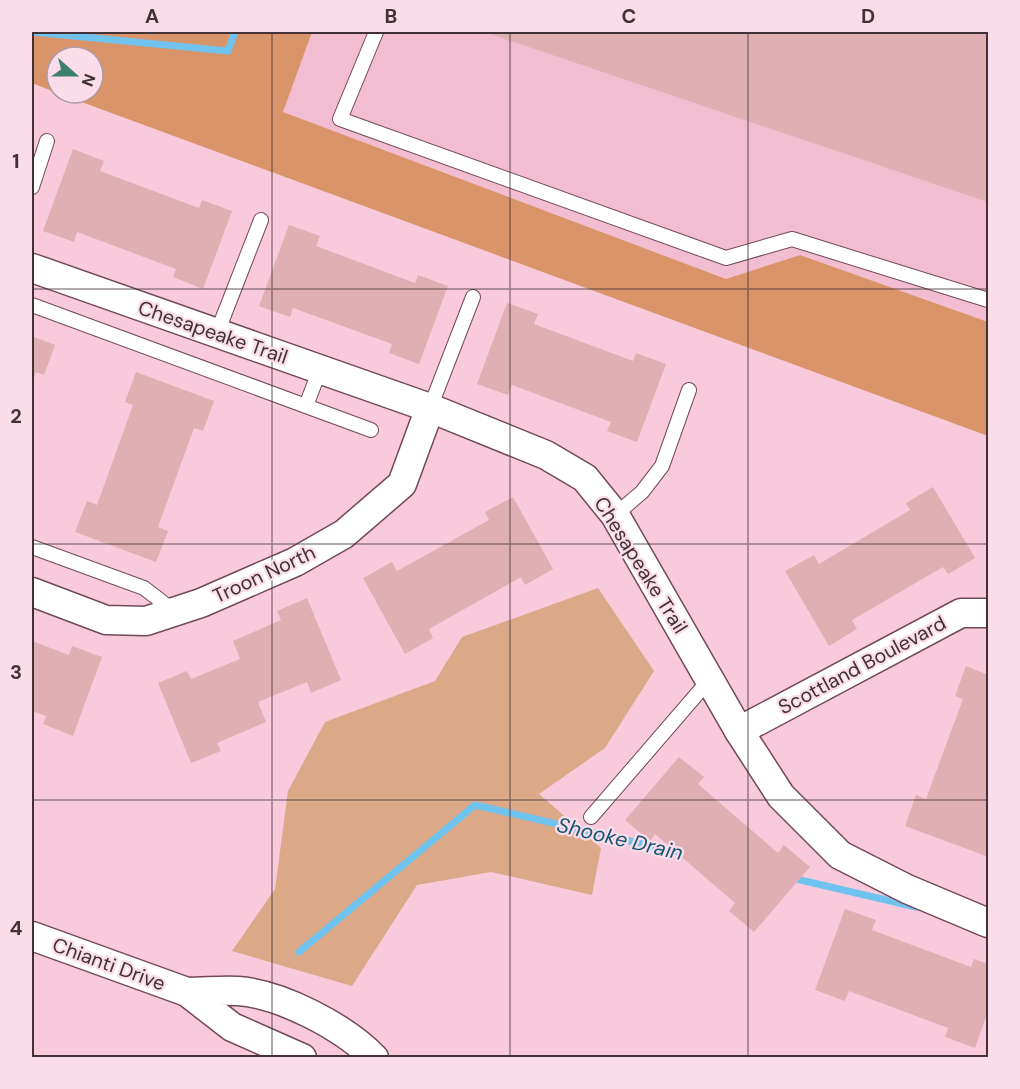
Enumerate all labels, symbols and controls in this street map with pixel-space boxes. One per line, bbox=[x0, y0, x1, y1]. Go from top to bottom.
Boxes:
text: A bbox=[145, 3, 159, 29]
text: B bbox=[385, 3, 397, 29]
text: C bbox=[622, 3, 636, 29]
text: D bbox=[861, 3, 875, 29]
north arrow bbox=[45, 45, 105, 105]
text: N bbox=[77, 71, 100, 89]
text: 1 bbox=[12, 148, 20, 174]
street label: Chesapeake Trail bbox=[135, 294, 291, 370]
text: 2 bbox=[10, 403, 22, 429]
street label: Chesapeake Trail bbox=[588, 492, 694, 638]
street label: Troon North bbox=[209, 539, 319, 609]
street label: Scottland Boulevard bbox=[774, 610, 950, 720]
text: 3 bbox=[10, 659, 22, 685]
water label: Shooke Drain bbox=[554, 811, 686, 867]
text: 4 bbox=[10, 915, 23, 941]
street label: Chianti Drive bbox=[49, 932, 169, 996]

